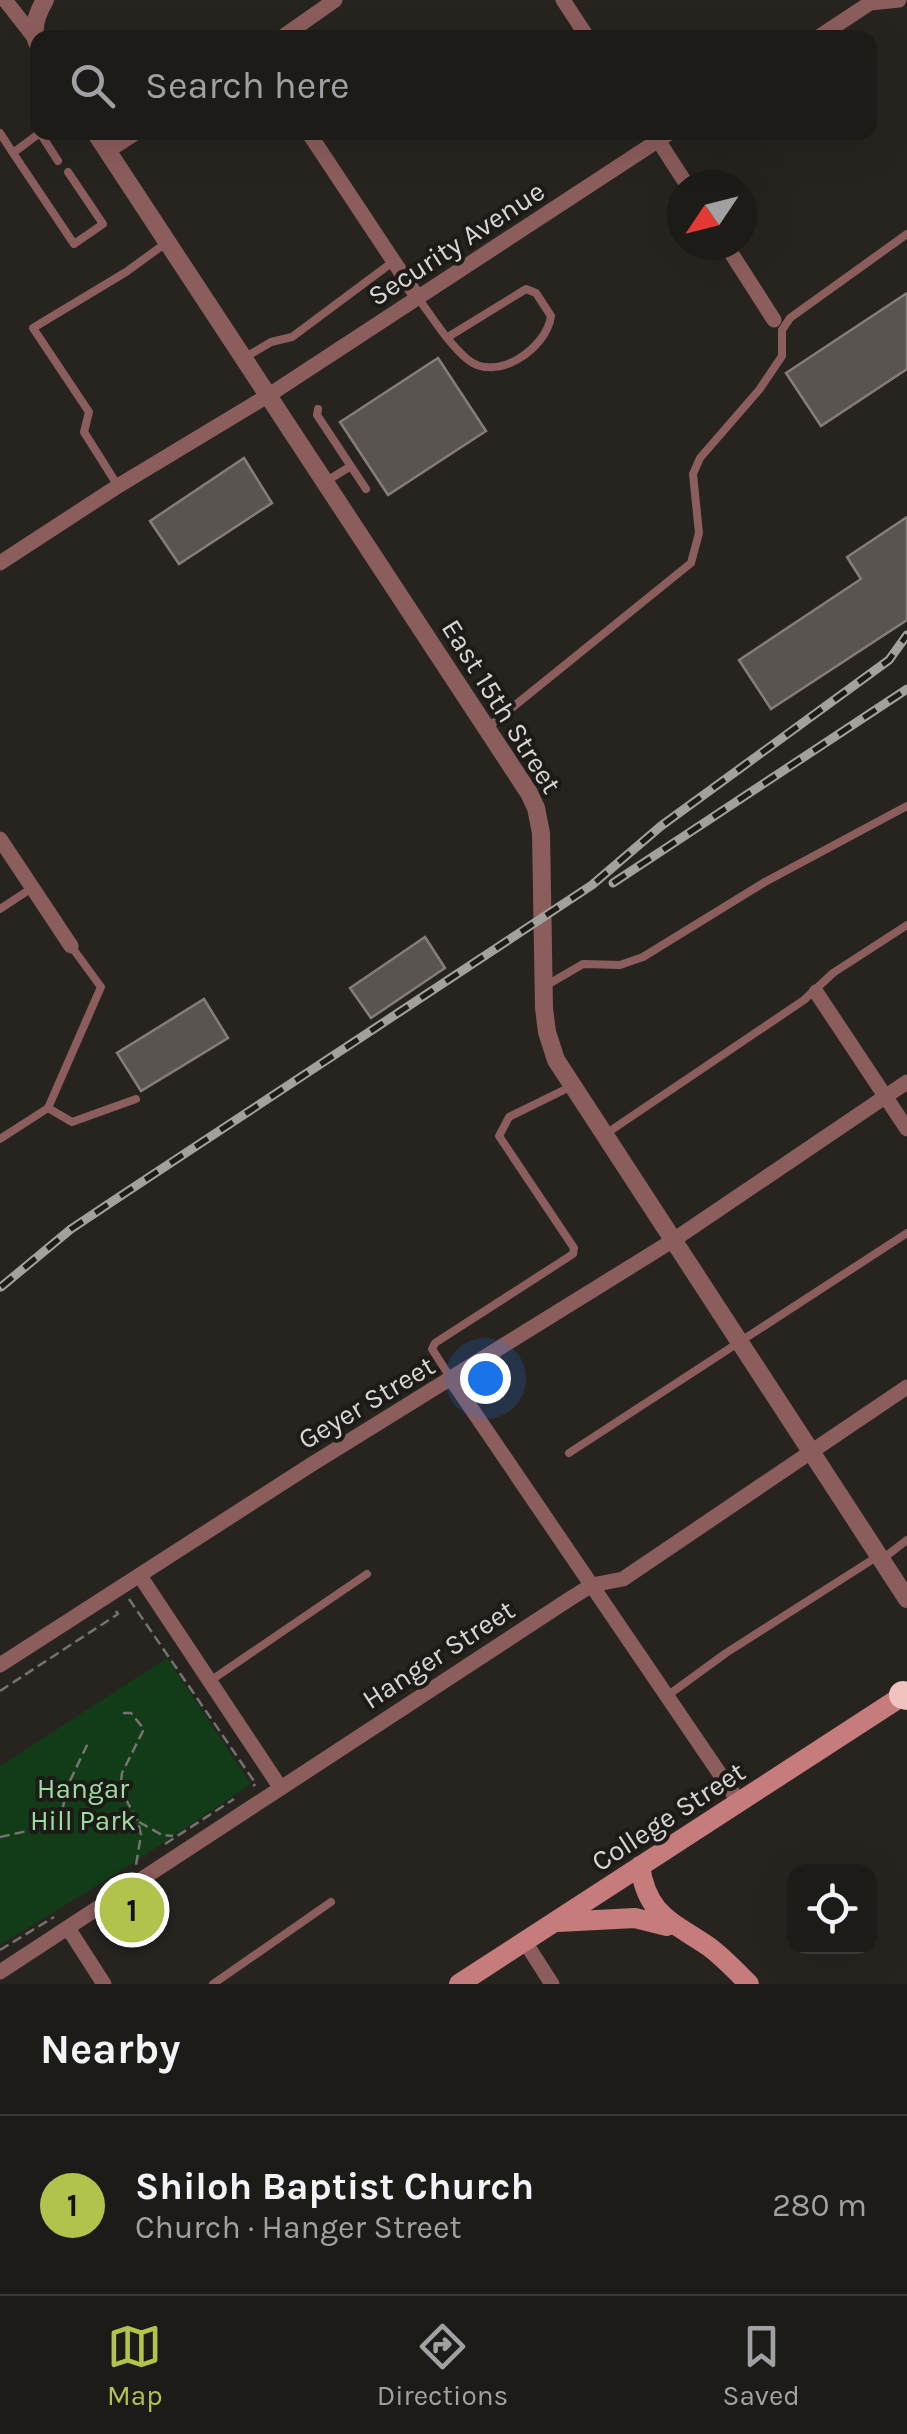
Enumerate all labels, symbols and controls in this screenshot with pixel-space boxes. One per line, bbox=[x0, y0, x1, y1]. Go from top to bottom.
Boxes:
search box bbox=[30, 30, 877, 140]
icon: search bbox=[65, 58, 120, 113]
text: Search here bbox=[145, 63, 349, 108]
north arrow bbox=[667, 170, 757, 260]
street label: Security Avenue bbox=[362, 174, 551, 313]
street label: East 15th Street bbox=[435, 613, 568, 799]
street label: Geyer Street bbox=[292, 1349, 441, 1456]
your location bbox=[460, 1353, 511, 1404]
street label: Hanger Street bbox=[356, 1593, 521, 1716]
street label: College Street bbox=[585, 1755, 751, 1878]
park label: Hangar Hill Park bbox=[30, 1772, 136, 1837]
map controls bbox=[787, 1864, 877, 1954]
button: locate bbox=[787, 1864, 877, 1954]
pin: 1 bbox=[100, 1872, 164, 1948]
text: Nearby bbox=[40, 2024, 180, 2074]
text: Shiloh Baptist Church bbox=[135, 2164, 534, 2209]
text: 1 bbox=[67, 2187, 78, 2224]
text: 280 m bbox=[772, 2187, 867, 2224]
text: Church · Hanger Street bbox=[135, 2209, 461, 2246]
tab: Map bbox=[107, 2319, 163, 2412]
tab: Directions bbox=[377, 2319, 508, 2412]
tab: Saved bbox=[722, 2319, 800, 2412]

